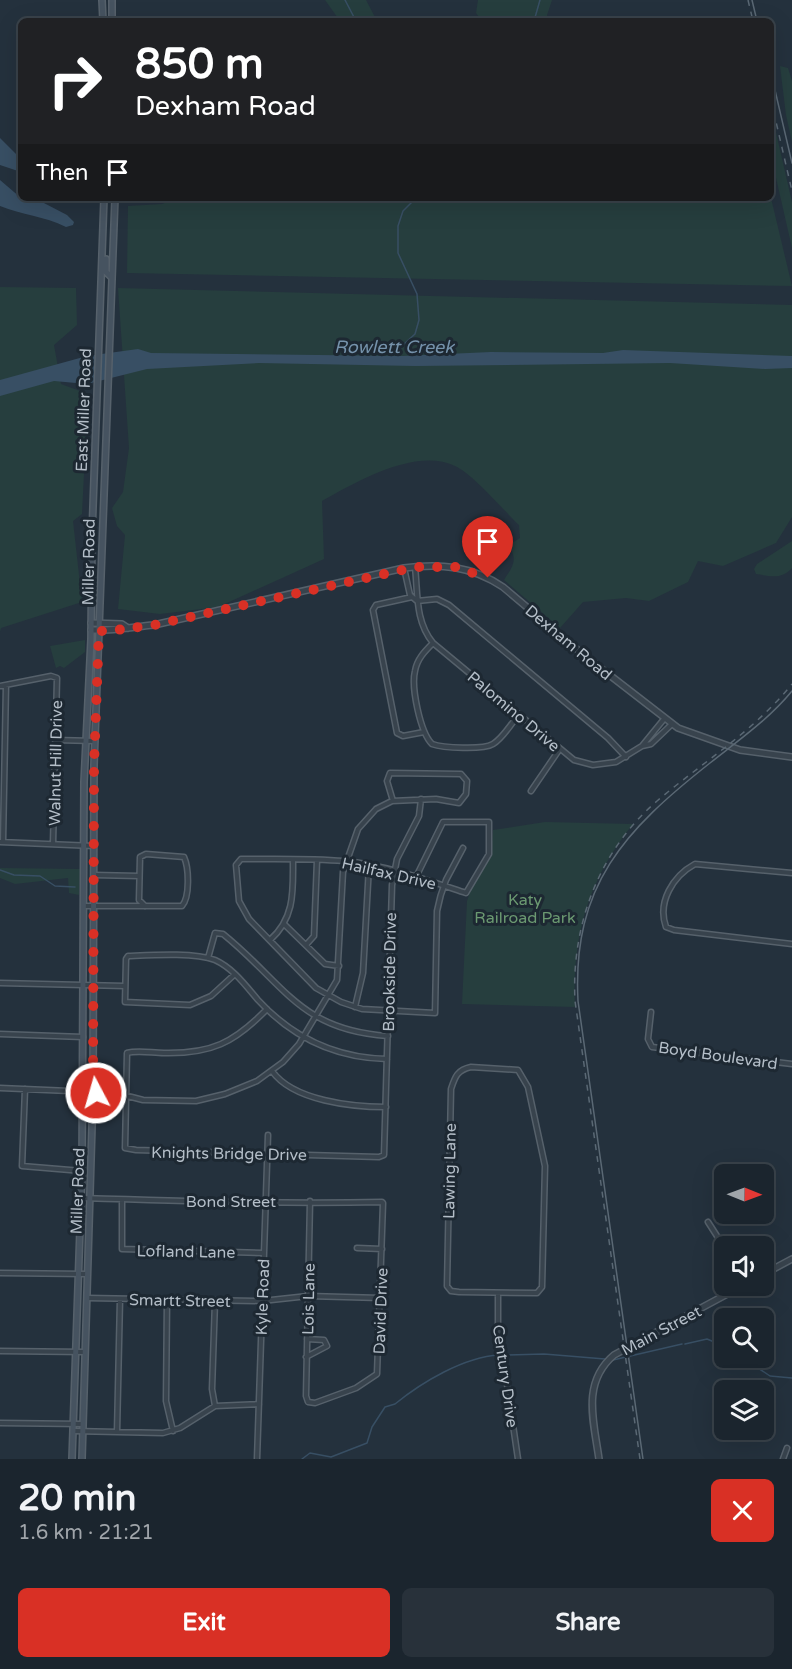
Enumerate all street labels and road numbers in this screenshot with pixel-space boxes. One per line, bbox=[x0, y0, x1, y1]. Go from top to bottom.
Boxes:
street label: East Miller Road bbox=[72, 348, 96, 472]
street label: Miller Road bbox=[78, 518, 100, 606]
street label: Dexham Road bbox=[521, 601, 616, 685]
street label: Palomino Drive bbox=[463, 667, 564, 756]
street label: Walnut Hill Drive bbox=[45, 700, 67, 826]
street label: Hailfax Drive bbox=[340, 853, 438, 895]
street label: Brookside Drive bbox=[379, 912, 401, 1032]
street label: Boyd Boulevard bbox=[657, 1038, 779, 1074]
street label: Lawing Lane bbox=[439, 1123, 461, 1219]
street label: Knights Bridge Drive bbox=[151, 1143, 307, 1165]
street label: Miller Road bbox=[66, 1147, 90, 1235]
street label: Bond Street bbox=[186, 1192, 276, 1212]
street label: Lofland Lane bbox=[136, 1241, 236, 1263]
street label: Kyle Road bbox=[252, 1258, 274, 1336]
street label: Lois Lane bbox=[298, 1263, 320, 1335]
street label: David Drive bbox=[369, 1267, 393, 1355]
street label: Smartt Street bbox=[129, 1290, 231, 1312]
street label: Main Street bbox=[618, 1301, 705, 1360]
street label: Century Drive bbox=[488, 1323, 522, 1429]

